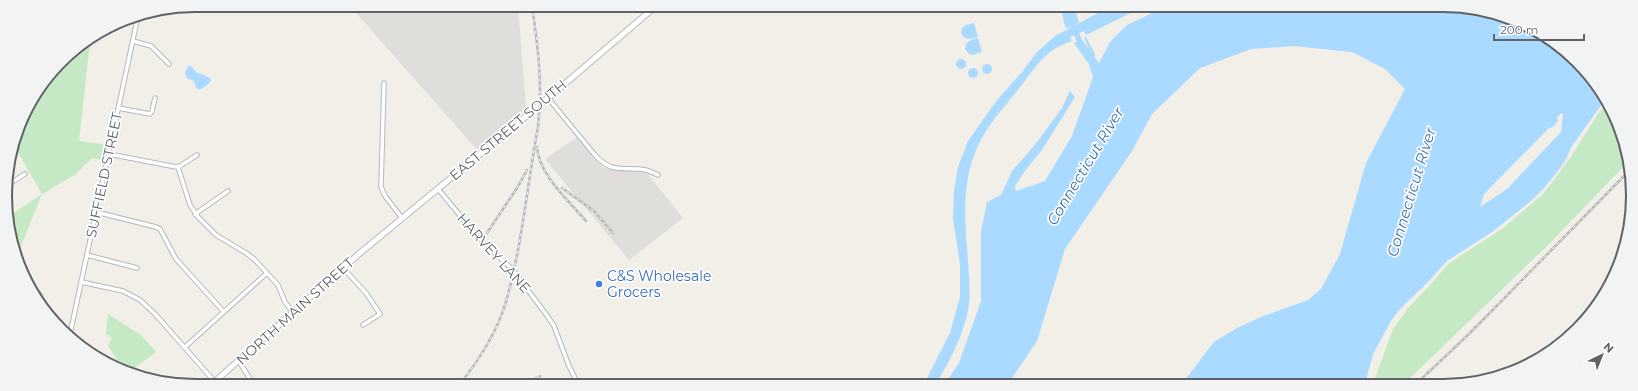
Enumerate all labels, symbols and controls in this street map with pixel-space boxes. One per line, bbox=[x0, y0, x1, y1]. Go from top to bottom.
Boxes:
scale bar bbox=[1494, 16, 1584, 42]
text: 200 m bbox=[1500, 22, 1539, 37]
street label: EAST STREET SOUTH bbox=[446, 76, 570, 184]
water label: Connecticut River bbox=[1042, 103, 1128, 228]
street label: SUFFIELD STREET bbox=[82, 111, 126, 239]
water label: Connecticut River bbox=[1382, 124, 1440, 259]
street label: HARVEY LANE bbox=[453, 209, 535, 297]
street label: NORTH MAIN STREET bbox=[232, 253, 358, 369]
place label: C&S Wholesale Grocers bbox=[607, 267, 711, 301]
marker: C&S Wholesale Grocers bbox=[594, 279, 604, 289]
north arrow bbox=[1582, 335, 1622, 375]
text: N bbox=[1601, 340, 1617, 356]

